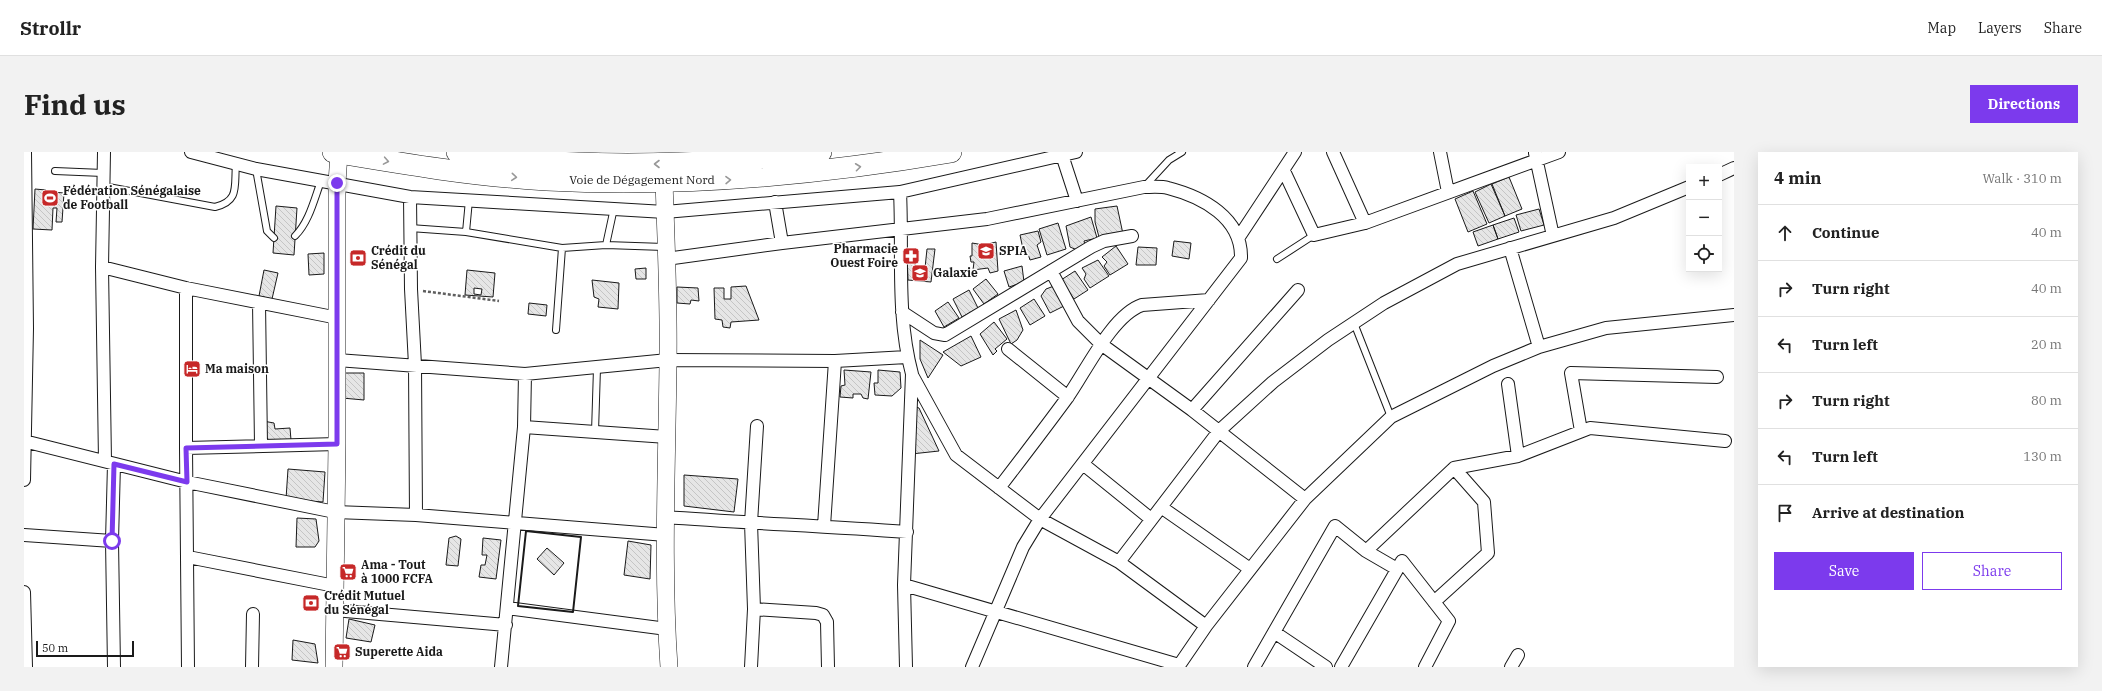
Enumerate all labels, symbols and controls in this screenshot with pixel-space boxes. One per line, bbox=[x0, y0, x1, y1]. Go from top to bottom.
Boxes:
text: Strollr bbox=[20, 16, 81, 40]
text: Map bbox=[1928, 19, 1956, 37]
text: Layers bbox=[1978, 19, 2022, 37]
text: Share bbox=[2044, 19, 2082, 37]
button: Directions bbox=[1970, 85, 2078, 123]
text: Find us bbox=[24, 86, 126, 123]
one-way arrow bbox=[382, 156, 389, 165]
one-way arrow bbox=[654, 160, 660, 168]
one-way arrow bbox=[855, 163, 861, 172]
map controls bbox=[1686, 164, 1722, 272]
button: + bbox=[1686, 164, 1722, 200]
text: 4 min bbox=[1774, 167, 1822, 189]
text: Walk · 310 m bbox=[1983, 170, 2062, 187]
one-way arrow bbox=[511, 172, 518, 181]
street label: Voie de Dégagement Nord bbox=[569, 172, 715, 187]
route end bbox=[328, 174, 346, 192]
one-way arrow bbox=[725, 176, 731, 184]
place label: Fédération Sénégalaise de Football bbox=[63, 183, 201, 212]
sports icon: Fédération Sénégalaise de Football bbox=[40, 188, 60, 208]
button: − bbox=[1686, 200, 1722, 236]
icon: ahead bbox=[1774, 222, 1796, 244]
text: Continue bbox=[1812, 223, 1879, 242]
text: 40 m bbox=[2031, 224, 2062, 241]
button: locate bbox=[1686, 236, 1722, 272]
place label: Pharmacie Ouest Foire bbox=[830, 241, 898, 270]
school or university icon: SPIA bbox=[976, 241, 996, 261]
place label: Crédit du Sénégal bbox=[371, 243, 426, 272]
place label: SPIA bbox=[999, 243, 1028, 258]
pharmacy icon: Pharmacie Ouest Foire bbox=[901, 246, 921, 266]
bank icon: Crédit du Sénégal bbox=[348, 248, 368, 268]
school or university icon: Galaxie bbox=[910, 263, 930, 283]
place label: Galaxie bbox=[933, 265, 978, 280]
icon: right bbox=[1774, 278, 1796, 300]
text: Turn right bbox=[1812, 279, 1890, 298]
text: 40 m bbox=[2031, 280, 2062, 297]
icon: left bbox=[1774, 334, 1796, 356]
text: Turn left bbox=[1812, 335, 1878, 354]
text: 20 m bbox=[2031, 336, 2062, 353]
hotel icon: Ma maison bbox=[182, 359, 202, 379]
place label: Ma maison bbox=[205, 361, 269, 376]
icon: right bbox=[1774, 390, 1796, 412]
text: Turn right bbox=[1812, 391, 1890, 410]
text: 80 m bbox=[2031, 392, 2062, 409]
icon: left bbox=[1774, 446, 1796, 468]
text: Turn left bbox=[1812, 447, 1878, 466]
text: 130 m bbox=[2023, 448, 2062, 465]
icon: arrive bbox=[1774, 502, 1796, 524]
text: Arrive at destination bbox=[1812, 503, 1964, 522]
route start bbox=[103, 532, 121, 550]
button: Save bbox=[1774, 552, 1914, 590]
button: Share bbox=[1922, 552, 2062, 590]
place label: Ama - Tout à 1000 FCFA bbox=[361, 557, 434, 586]
supermarket icon: Ama - Tout à 1000 FCFA bbox=[338, 562, 358, 582]
place label: Crédit Mutuel du Sénégal bbox=[324, 588, 405, 617]
bank icon: Crédit Mutuel du Sénégal bbox=[301, 593, 321, 613]
scale bar bbox=[36, 639, 134, 658]
text: 50 m bbox=[42, 641, 68, 655]
supermarket icon: Superette Aida bbox=[332, 642, 352, 662]
place label: Superette Aida bbox=[355, 644, 443, 659]

